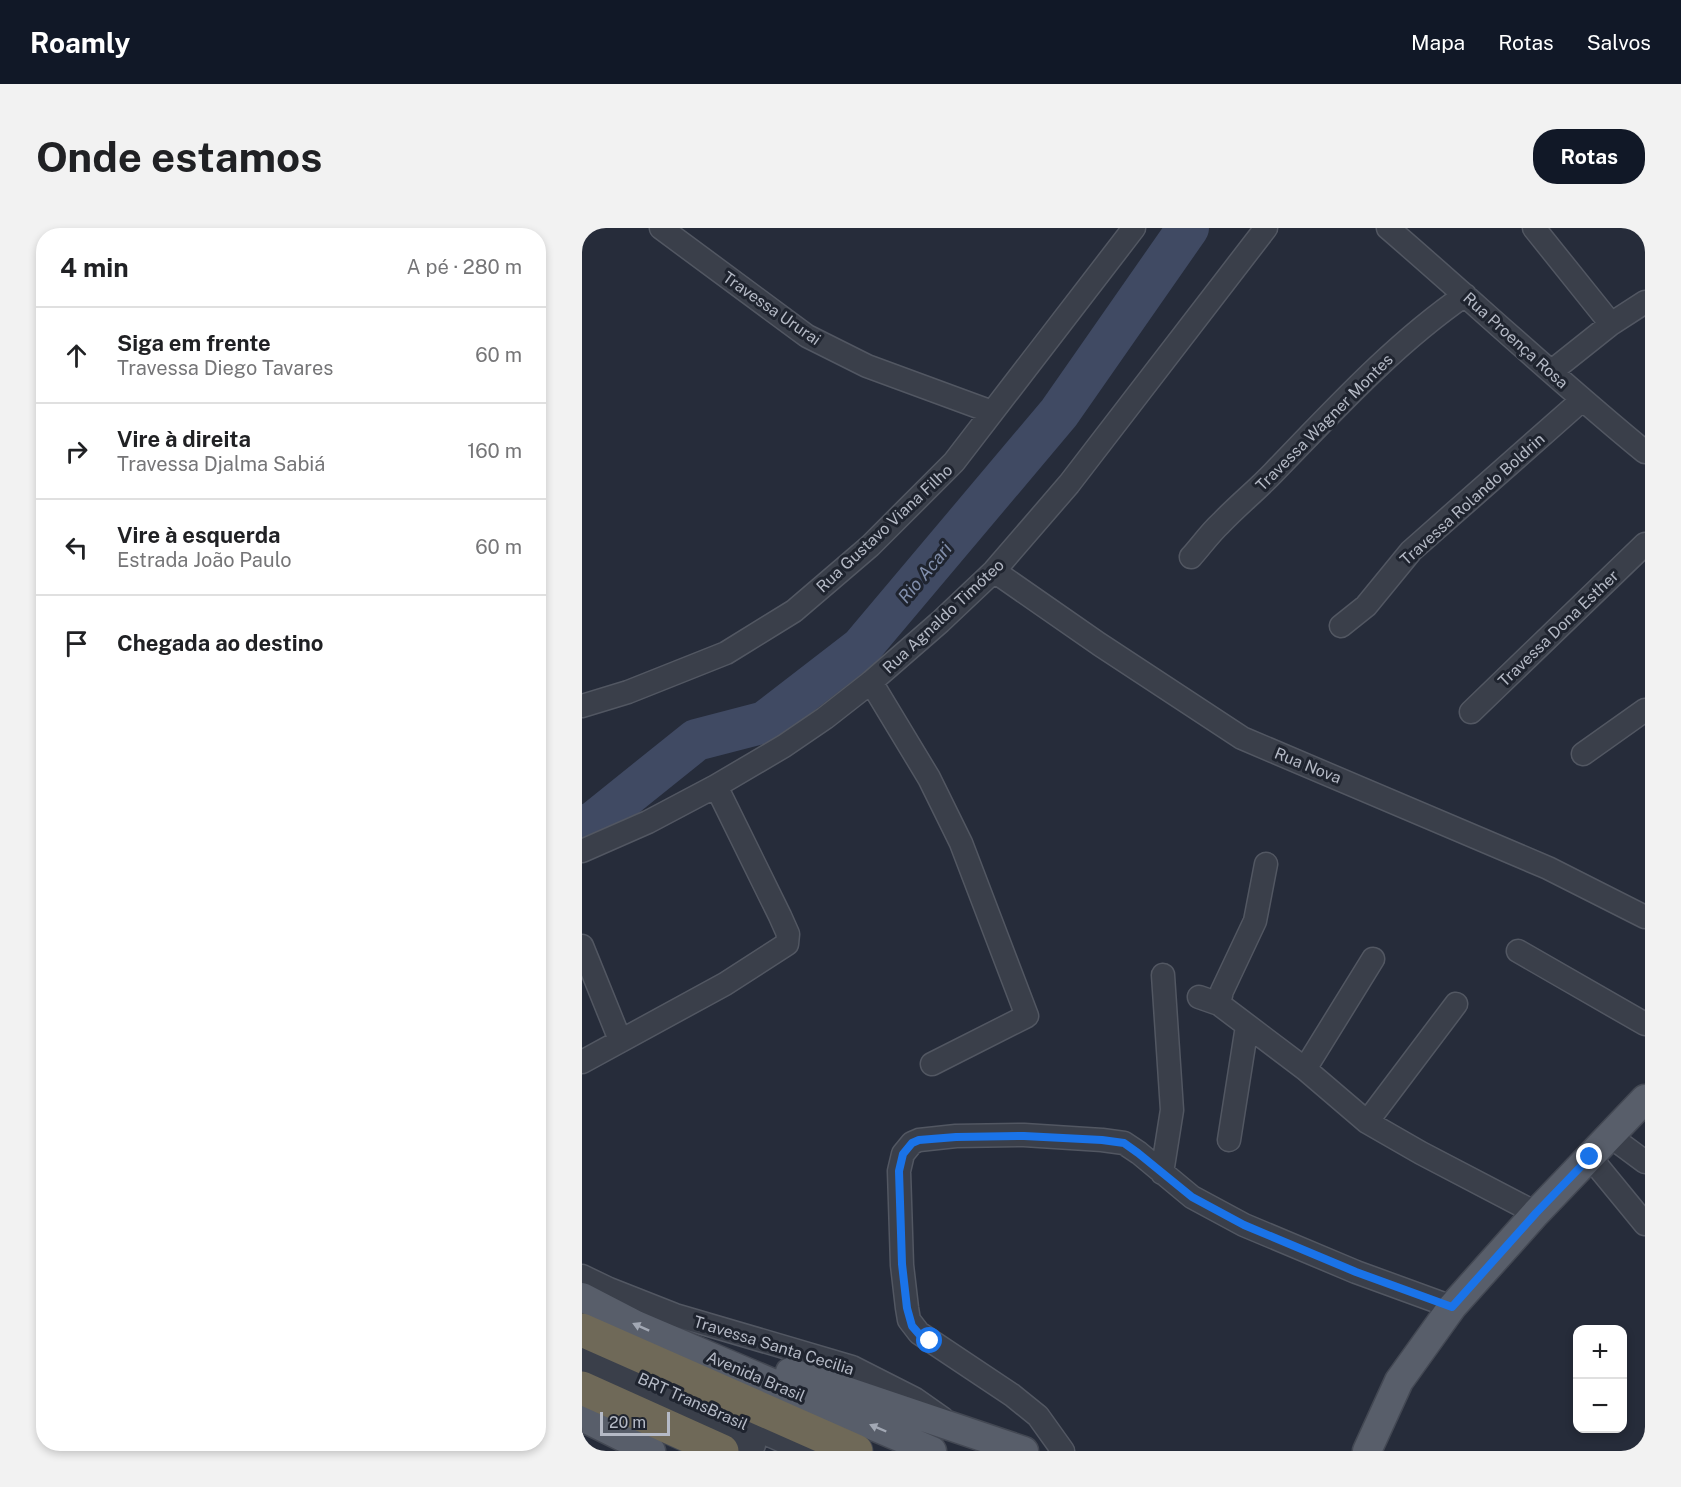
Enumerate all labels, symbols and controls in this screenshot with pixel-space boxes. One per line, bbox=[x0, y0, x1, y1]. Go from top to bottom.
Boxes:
text: Roamly bbox=[30, 26, 130, 59]
text: Mapa bbox=[1411, 30, 1465, 55]
text: Rotas bbox=[1498, 30, 1554, 55]
text: Salvos bbox=[1587, 30, 1651, 55]
button: Rotas bbox=[1533, 129, 1645, 184]
text: Onde estamos bbox=[36, 132, 322, 181]
text: 4 min bbox=[60, 252, 129, 283]
text: A pé · 280 m bbox=[407, 255, 522, 279]
street label: Travessa Ururai bbox=[719, 268, 824, 349]
street label: Rua Proença Rosa bbox=[1459, 288, 1572, 392]
text: Siga em frente bbox=[117, 330, 271, 356]
icon: ahead bbox=[60, 339, 93, 372]
text: 60 m bbox=[475, 343, 522, 367]
street label: Travessa Wagner Montes bbox=[1252, 350, 1397, 495]
text: Travessa Diego Tavares bbox=[117, 356, 333, 380]
text: Vire à direita bbox=[117, 426, 251, 452]
street label: Travessa Rolando Boldrin bbox=[1396, 430, 1548, 569]
icon: right bbox=[60, 435, 93, 468]
text: 160 m bbox=[467, 439, 522, 463]
text: Travessa Djalma Sabiá bbox=[117, 452, 325, 476]
street label: Rua Gustavo Viana Filho bbox=[812, 460, 956, 596]
text: Vire à esquerda bbox=[117, 522, 281, 548]
icon: left bbox=[60, 531, 93, 564]
text: 60 m bbox=[475, 535, 522, 559]
water label: Rio Acari bbox=[893, 538, 956, 607]
text: Estrada João Paulo bbox=[117, 548, 292, 572]
street label: Rua Agnaldo Timóteo bbox=[879, 555, 1008, 677]
street label: Travessa Dona Esther bbox=[1494, 566, 1622, 691]
icon: arrive bbox=[60, 627, 93, 660]
text: Chegada ao destino bbox=[117, 630, 323, 656]
street label: Rua Nova bbox=[1272, 743, 1344, 787]
route end bbox=[1576, 1143, 1602, 1169]
street label: Travessa Santa Cecilia bbox=[691, 1312, 856, 1379]
one-way arrow bbox=[632, 1322, 649, 1331]
map controls bbox=[1573, 1325, 1627, 1433]
button: + bbox=[1573, 1325, 1627, 1379]
route start bbox=[916, 1327, 942, 1353]
street label: Avenida Brasil bbox=[704, 1347, 808, 1406]
street label: BRT TransBrasil bbox=[635, 1369, 751, 1434]
button: − bbox=[1573, 1379, 1627, 1433]
scale bar bbox=[600, 1409, 670, 1436]
text: 20 m bbox=[609, 1413, 646, 1432]
one-way arrow bbox=[869, 1422, 887, 1432]

